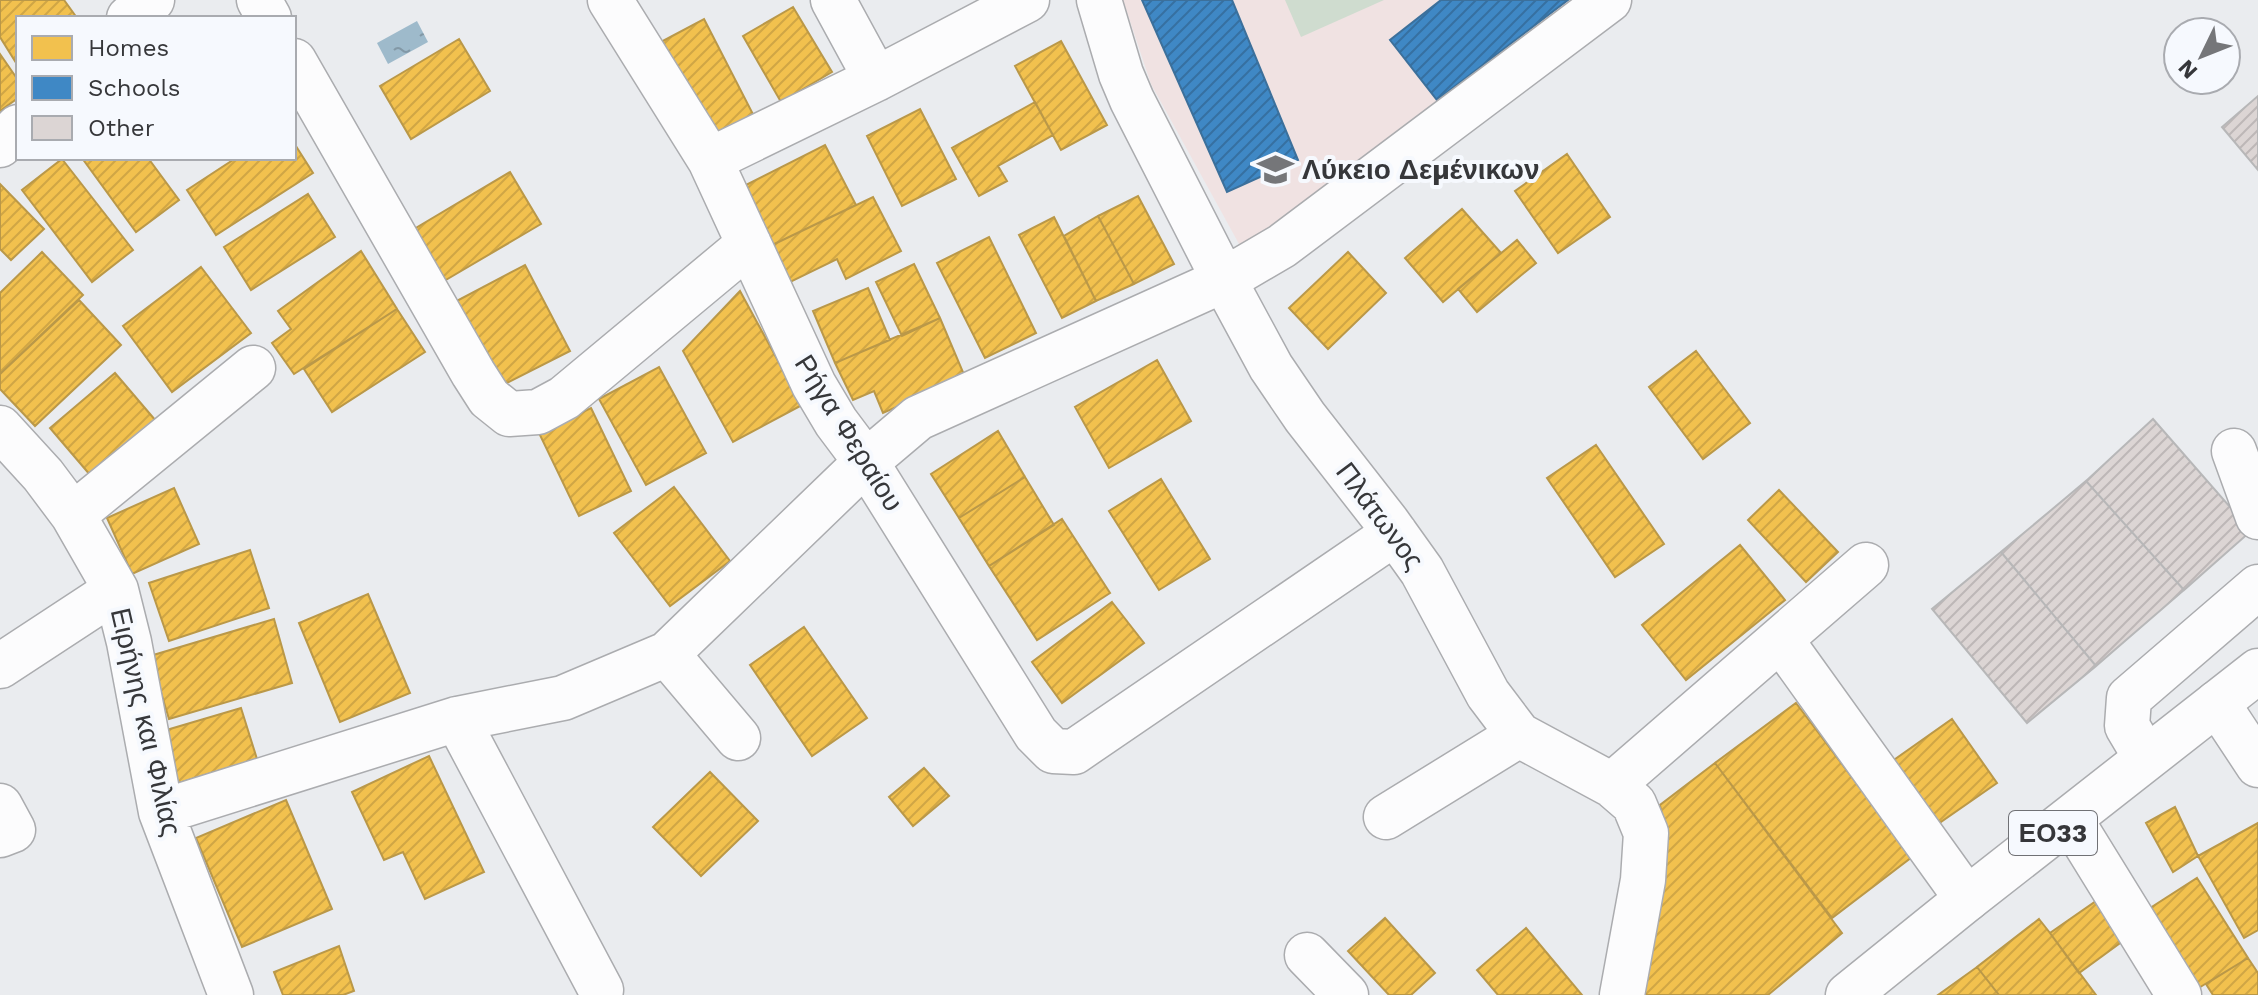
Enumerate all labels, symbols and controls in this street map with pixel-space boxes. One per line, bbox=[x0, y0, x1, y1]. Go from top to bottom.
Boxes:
legend bbox=[16, 16, 296, 160]
north arrow bbox=[2162, 16, 2242, 96]
text: Homes bbox=[88, 34, 169, 62]
text: N bbox=[2173, 55, 2202, 84]
text: Schools bbox=[88, 74, 180, 102]
text: Other bbox=[88, 114, 155, 142]
school or university icon: Λύκειο Δεμένικων bbox=[1257, 150, 1295, 188]
place label: Λύκειο Δεμένικων bbox=[1302, 153, 1539, 186]
street label: Ρήγα Φεραίου bbox=[788, 349, 910, 517]
street label: Πλάτωνος bbox=[1329, 456, 1431, 576]
street label: Ειρήνης και Φιλίας bbox=[104, 605, 188, 839]
road number: ΕΟ33 bbox=[2009, 811, 2097, 855]

